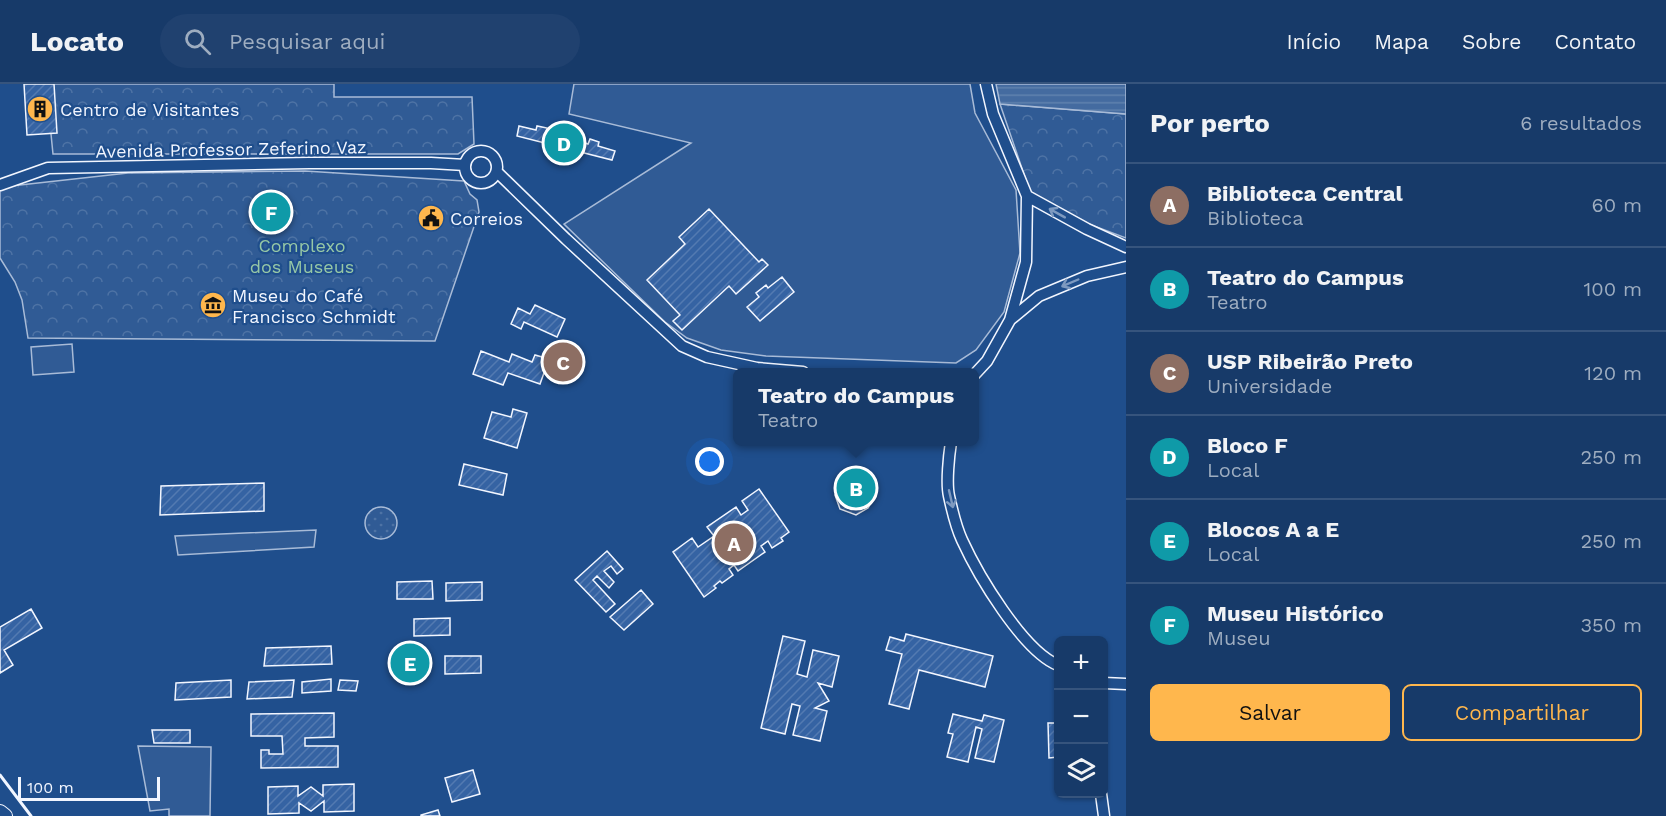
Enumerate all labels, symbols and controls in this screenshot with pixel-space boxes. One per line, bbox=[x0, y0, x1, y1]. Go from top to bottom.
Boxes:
search box bbox=[160, 14, 580, 68]
text: Locato bbox=[30, 25, 124, 58]
icon: search bbox=[181, 25, 214, 58]
text: Pesquisar aqui bbox=[229, 29, 385, 54]
text: Início bbox=[1286, 29, 1341, 54]
text: Mapa bbox=[1374, 29, 1429, 54]
text: Sobre bbox=[1462, 29, 1521, 54]
text: Contato bbox=[1554, 29, 1636, 54]
building icon: Centro de Visitantes bbox=[25, 94, 55, 124]
place label: Centro de Visitantes bbox=[60, 99, 239, 120]
text: Por perto bbox=[1150, 108, 1270, 138]
text: 6 resultados bbox=[1520, 111, 1642, 135]
pin: D bbox=[544, 120, 584, 166]
street label: Avenida Professor Zeferino Vaz bbox=[95, 136, 367, 162]
text: Biblioteca Central bbox=[1207, 181, 1403, 206]
pin: F bbox=[252, 190, 290, 234]
text: A bbox=[1163, 193, 1176, 217]
text: 60 m bbox=[1592, 193, 1642, 217]
public building icon: Correios bbox=[416, 203, 446, 233]
text: Biblioteca bbox=[1207, 206, 1304, 230]
one-way arrow bbox=[1049, 207, 1067, 218]
place label: Correios bbox=[450, 208, 523, 229]
park label: Complexo dos Museus bbox=[250, 235, 354, 277]
text: Teatro do Campus bbox=[1207, 265, 1404, 290]
text: B bbox=[1163, 277, 1176, 301]
text: 100 m bbox=[1583, 277, 1642, 301]
one-way arrow bbox=[1061, 278, 1080, 289]
place label: Museu do Café Francisco Schmidt bbox=[232, 285, 396, 327]
museum icon: Museu do Café Francisco Schmidt bbox=[198, 290, 228, 320]
text: Teatro bbox=[1207, 290, 1268, 314]
pin: C bbox=[544, 340, 582, 384]
text: USP Ribeirão Preto bbox=[1207, 349, 1413, 374]
text: C bbox=[1163, 361, 1176, 385]
text: 120 m bbox=[1584, 361, 1642, 385]
popup bbox=[733, 368, 979, 446]
text: Universidade bbox=[1207, 374, 1332, 398]
text: Teatro do Campus bbox=[758, 383, 954, 408]
text: Teatro bbox=[758, 408, 818, 432]
text: Bloco F bbox=[1207, 433, 1288, 458]
text: D bbox=[1162, 445, 1177, 469]
text: 250 m bbox=[1580, 445, 1642, 469]
your location bbox=[695, 447, 724, 476]
text: Local bbox=[1207, 458, 1259, 482]
pin: B bbox=[836, 466, 876, 510]
one-way arrow bbox=[945, 490, 957, 509]
text: Blocos A a E bbox=[1207, 517, 1339, 542]
pin: A bbox=[714, 520, 754, 566]
text: E bbox=[1163, 529, 1176, 553]
text: 250 m bbox=[1580, 529, 1642, 553]
text: Local bbox=[1207, 542, 1259, 566]
text: Museu Histórico bbox=[1207, 601, 1384, 626]
text: F bbox=[1163, 613, 1176, 637]
text: 350 m bbox=[1580, 613, 1642, 637]
text: Museu bbox=[1207, 626, 1271, 650]
map controls bbox=[1054, 636, 1108, 798]
button: + bbox=[1054, 636, 1108, 690]
pin: E bbox=[390, 640, 430, 686]
button: Salvar bbox=[1150, 684, 1390, 741]
button: Compartilhar bbox=[1402, 684, 1642, 741]
button: − bbox=[1054, 690, 1108, 744]
button: layers bbox=[1054, 744, 1108, 798]
scale bar bbox=[18, 774, 160, 802]
text: 100 m bbox=[27, 778, 74, 797]

